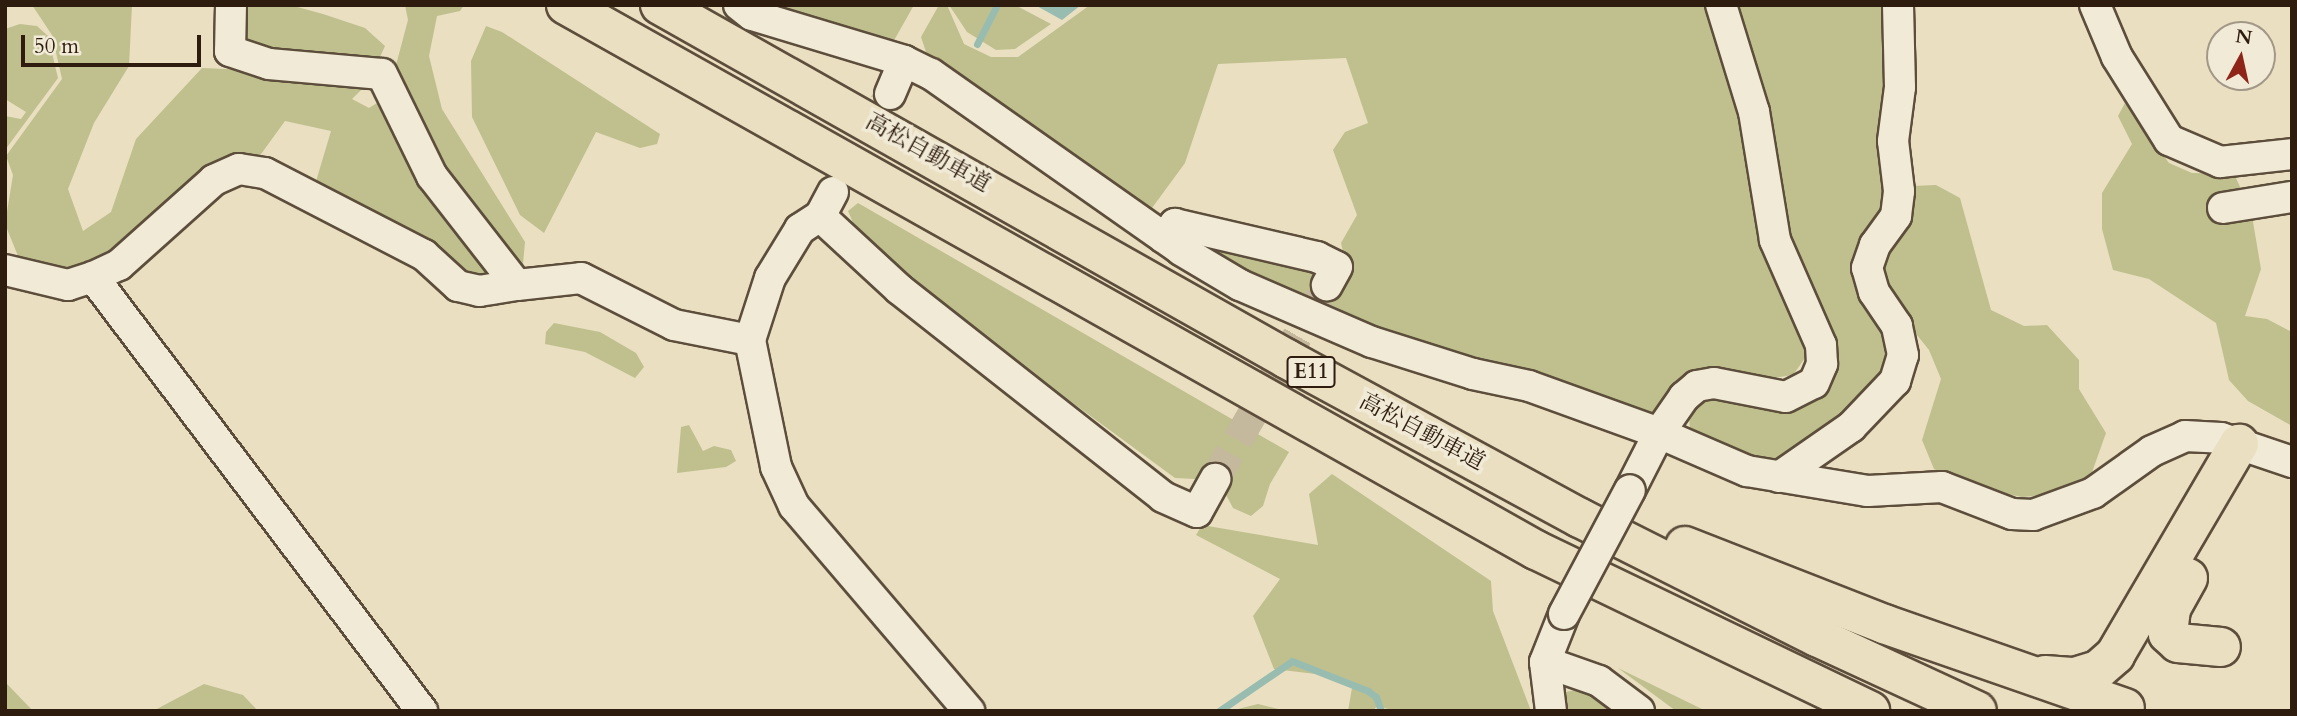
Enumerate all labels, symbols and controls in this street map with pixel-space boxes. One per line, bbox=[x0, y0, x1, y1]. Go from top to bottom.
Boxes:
scale bar bbox=[24, 21, 205, 65]
north arrow bbox=[2206, 21, 2276, 91]
text: N bbox=[2234, 23, 2254, 51]
text: 50 m bbox=[34, 32, 79, 61]
street label: 高松自動車道 bbox=[861, 107, 995, 199]
road number: E11 bbox=[1286, 354, 1336, 390]
street label: 高松自動車道 bbox=[1355, 387, 1489, 477]

